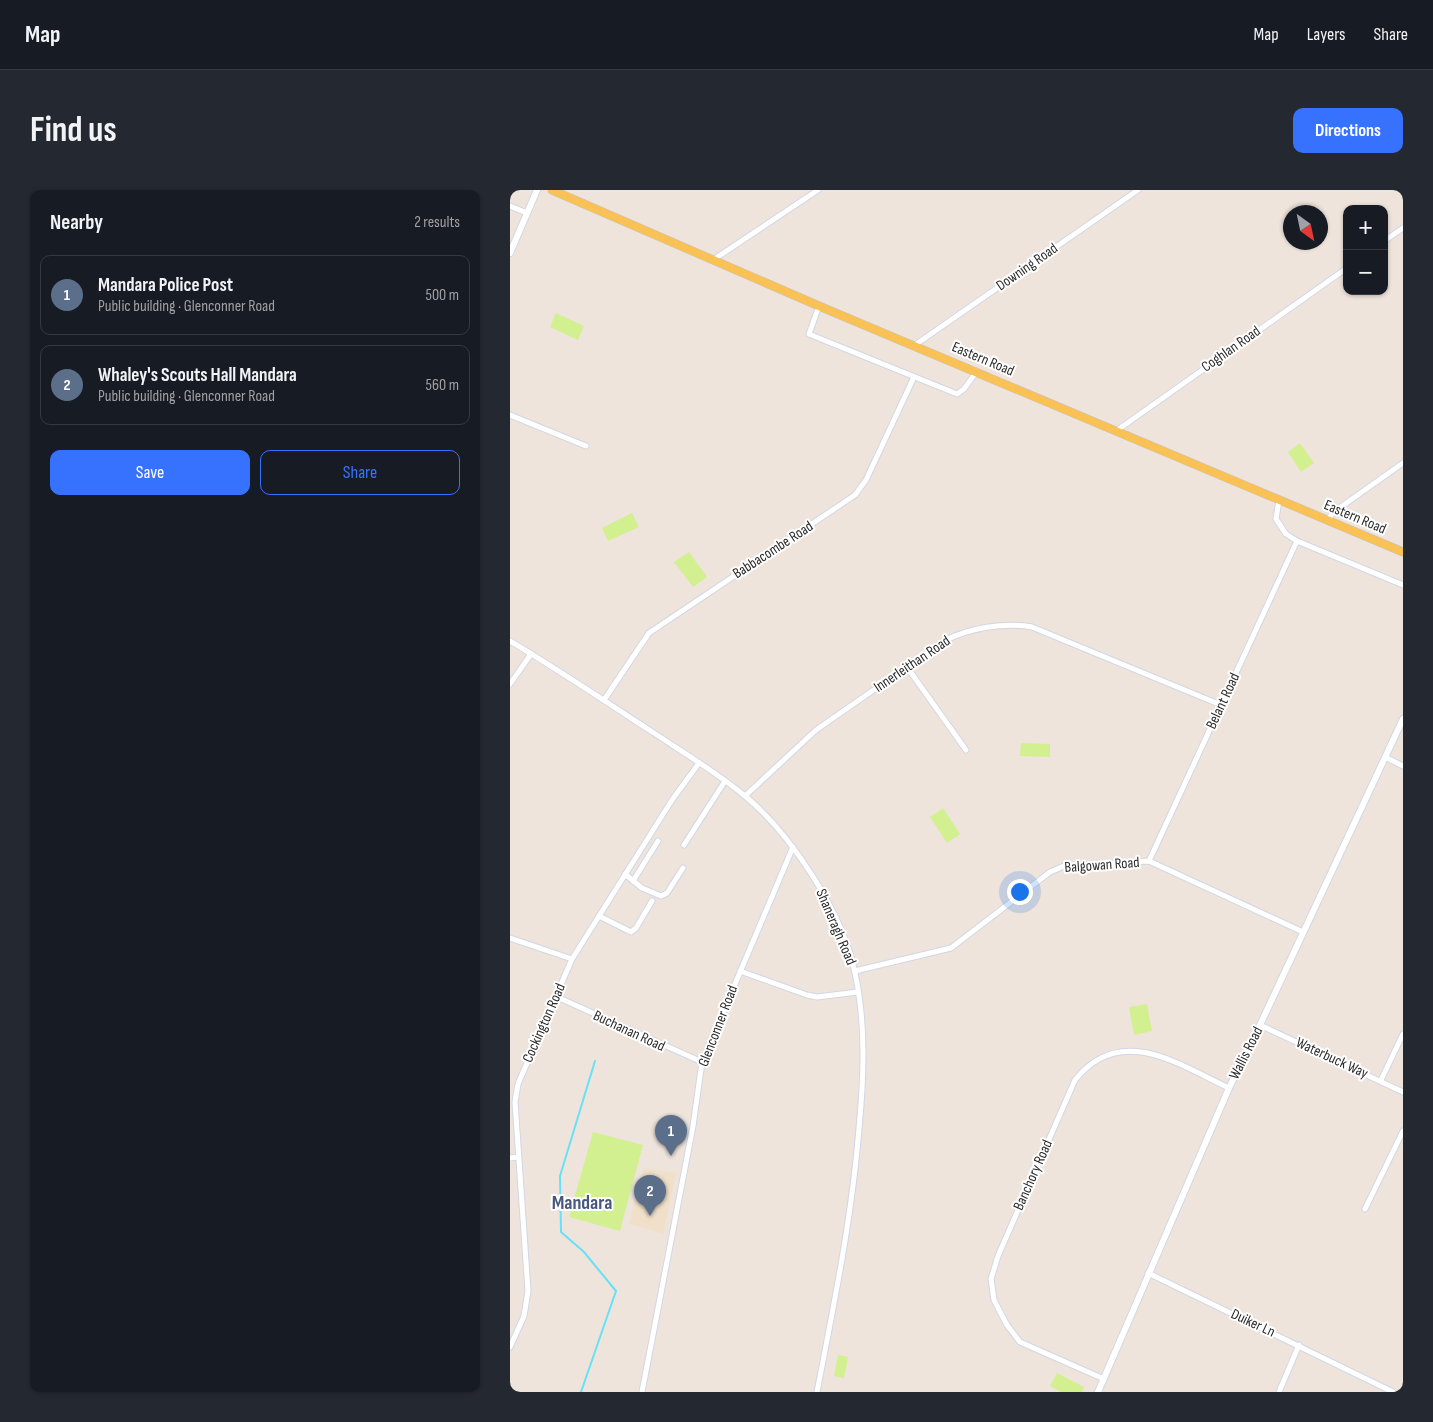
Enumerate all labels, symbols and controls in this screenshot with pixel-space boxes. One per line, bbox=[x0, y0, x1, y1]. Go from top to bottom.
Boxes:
text: Map bbox=[25, 20, 60, 49]
text: Map bbox=[1254, 24, 1279, 45]
text: Layers bbox=[1307, 24, 1346, 45]
text: Share bbox=[1374, 24, 1408, 45]
button: Directions bbox=[1293, 108, 1403, 153]
text: Find us bbox=[30, 109, 117, 152]
north arrow bbox=[1283, 205, 1328, 250]
map controls bbox=[1343, 205, 1388, 295]
button: + bbox=[1343, 205, 1388, 250]
text: Nearby bbox=[50, 210, 103, 235]
text: 2 results bbox=[414, 213, 460, 232]
street label: Downing Road bbox=[992, 239, 1062, 295]
button: − bbox=[1343, 250, 1388, 295]
text: Mandara Police Post bbox=[98, 274, 233, 297]
text: 1 bbox=[64, 286, 70, 305]
text: 500 m bbox=[425, 286, 459, 305]
text: Public building · Glenconner Road bbox=[98, 297, 275, 316]
street label: Coghlan Road bbox=[1198, 322, 1264, 376]
street label: Eastern Road bbox=[949, 337, 1017, 381]
text: Whaley's Scouts Hall Mandara bbox=[98, 364, 297, 387]
text: 2 bbox=[63, 376, 71, 395]
text: 560 m bbox=[426, 376, 459, 395]
text: Public building · Glenconner Road bbox=[98, 387, 275, 406]
button: Save bbox=[50, 450, 250, 495]
button: Share bbox=[260, 450, 460, 495]
street label: Eastern Road bbox=[1321, 495, 1389, 539]
street label: Babbacombe Road bbox=[729, 517, 817, 583]
street label: Innerleithan Road bbox=[870, 631, 954, 697]
street label: Belant Road bbox=[1202, 670, 1244, 732]
street label: Balgowan Road bbox=[1064, 853, 1140, 877]
your location bbox=[1007, 879, 1033, 905]
street label: Shaneragh Road bbox=[811, 886, 861, 968]
street label: Cockington Road bbox=[518, 980, 570, 1066]
street label: Glenconner Road bbox=[694, 983, 742, 1069]
street label: Buchanan Road bbox=[590, 1006, 668, 1056]
street label: Wallis Road bbox=[1225, 1023, 1267, 1083]
street label: Waterbuck Way bbox=[1293, 1033, 1371, 1083]
pin: 1 bbox=[655, 1115, 687, 1156]
street label: Banchory Road bbox=[1009, 1137, 1057, 1213]
pin: 2 bbox=[634, 1175, 666, 1216]
district label: Mandara bbox=[552, 1191, 612, 1215]
street label: Duiker Ln bbox=[1228, 1305, 1278, 1341]

